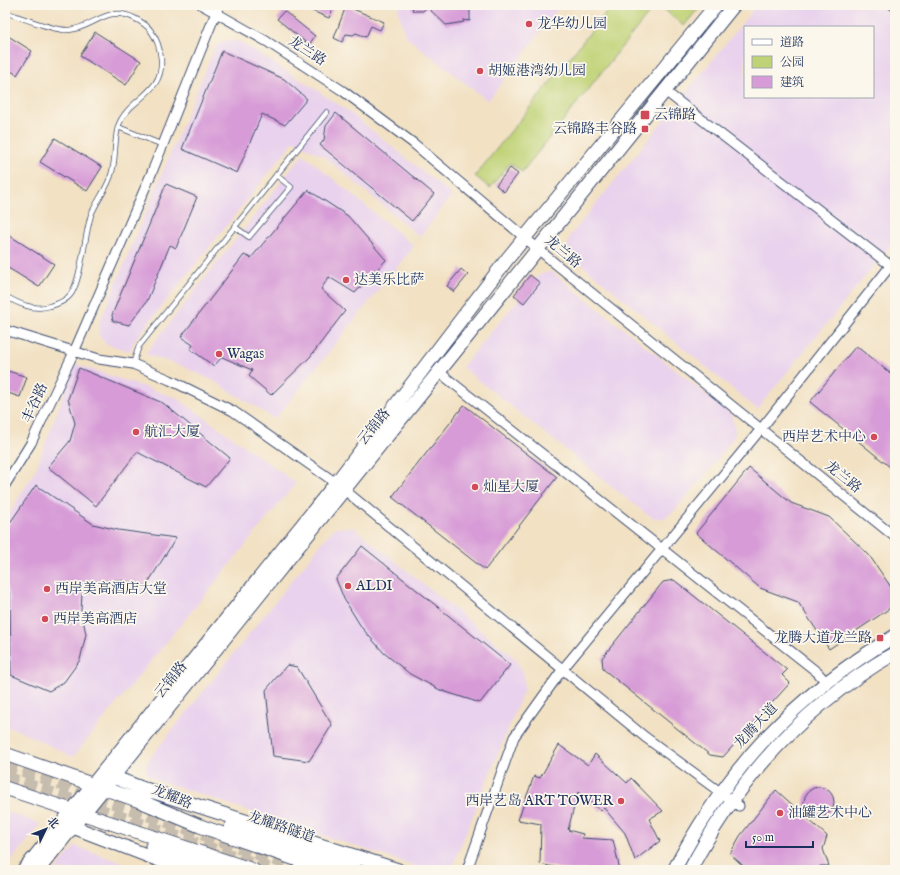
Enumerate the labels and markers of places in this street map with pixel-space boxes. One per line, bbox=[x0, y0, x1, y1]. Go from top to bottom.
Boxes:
place label: 龙华幼儿园 bbox=[537, 15, 607, 33]
marker: 龙华幼儿园 bbox=[524, 19, 534, 29]
place label: 胡姬港湾幼儿园 bbox=[488, 62, 586, 80]
marker: 胡姬港湾幼儿园 bbox=[475, 66, 485, 76]
place label: 云锦路 bbox=[654, 106, 696, 124]
marker: 云锦路 bbox=[639, 109, 651, 121]
place label: 云锦路丰谷路 bbox=[553, 120, 637, 138]
marker: 云锦路丰谷路 bbox=[640, 124, 650, 134]
place label: 达美乐比萨 bbox=[354, 271, 424, 289]
marker: 达美乐比萨 bbox=[341, 275, 351, 285]
place label: Wagas bbox=[227, 345, 264, 363]
marker: Wagas bbox=[214, 349, 224, 359]
place label: 航汇大厦 bbox=[144, 423, 200, 441]
marker: 航汇大厦 bbox=[131, 427, 141, 437]
place label: 西岸艺术中心 bbox=[782, 428, 866, 446]
marker: 西岸艺术中心 bbox=[869, 432, 879, 442]
place label: 灿星大厦 bbox=[483, 478, 539, 496]
marker: 灿星大厦 bbox=[470, 482, 480, 492]
place label: ALDI bbox=[355, 577, 393, 595]
place label: 西岸美高酒店大堂 bbox=[55, 580, 167, 598]
marker: ALDI bbox=[343, 581, 353, 591]
marker: 西岸美高酒店大堂 bbox=[42, 584, 52, 594]
place label: 西岸美高酒店 bbox=[53, 610, 137, 628]
marker: 西岸美高酒店 bbox=[40, 614, 50, 624]
place label: 龙腾大道龙兰路 bbox=[774, 629, 872, 647]
marker: 龙腾大道龙兰路 bbox=[875, 633, 885, 643]
place label: 西岸艺岛 ART TOWER bbox=[466, 792, 613, 810]
marker: 西岸艺岛 ART TOWER bbox=[616, 796, 626, 806]
place label: 油罐艺术中心 bbox=[788, 804, 872, 822]
marker: 油罐艺术中心 bbox=[775, 808, 785, 818]

